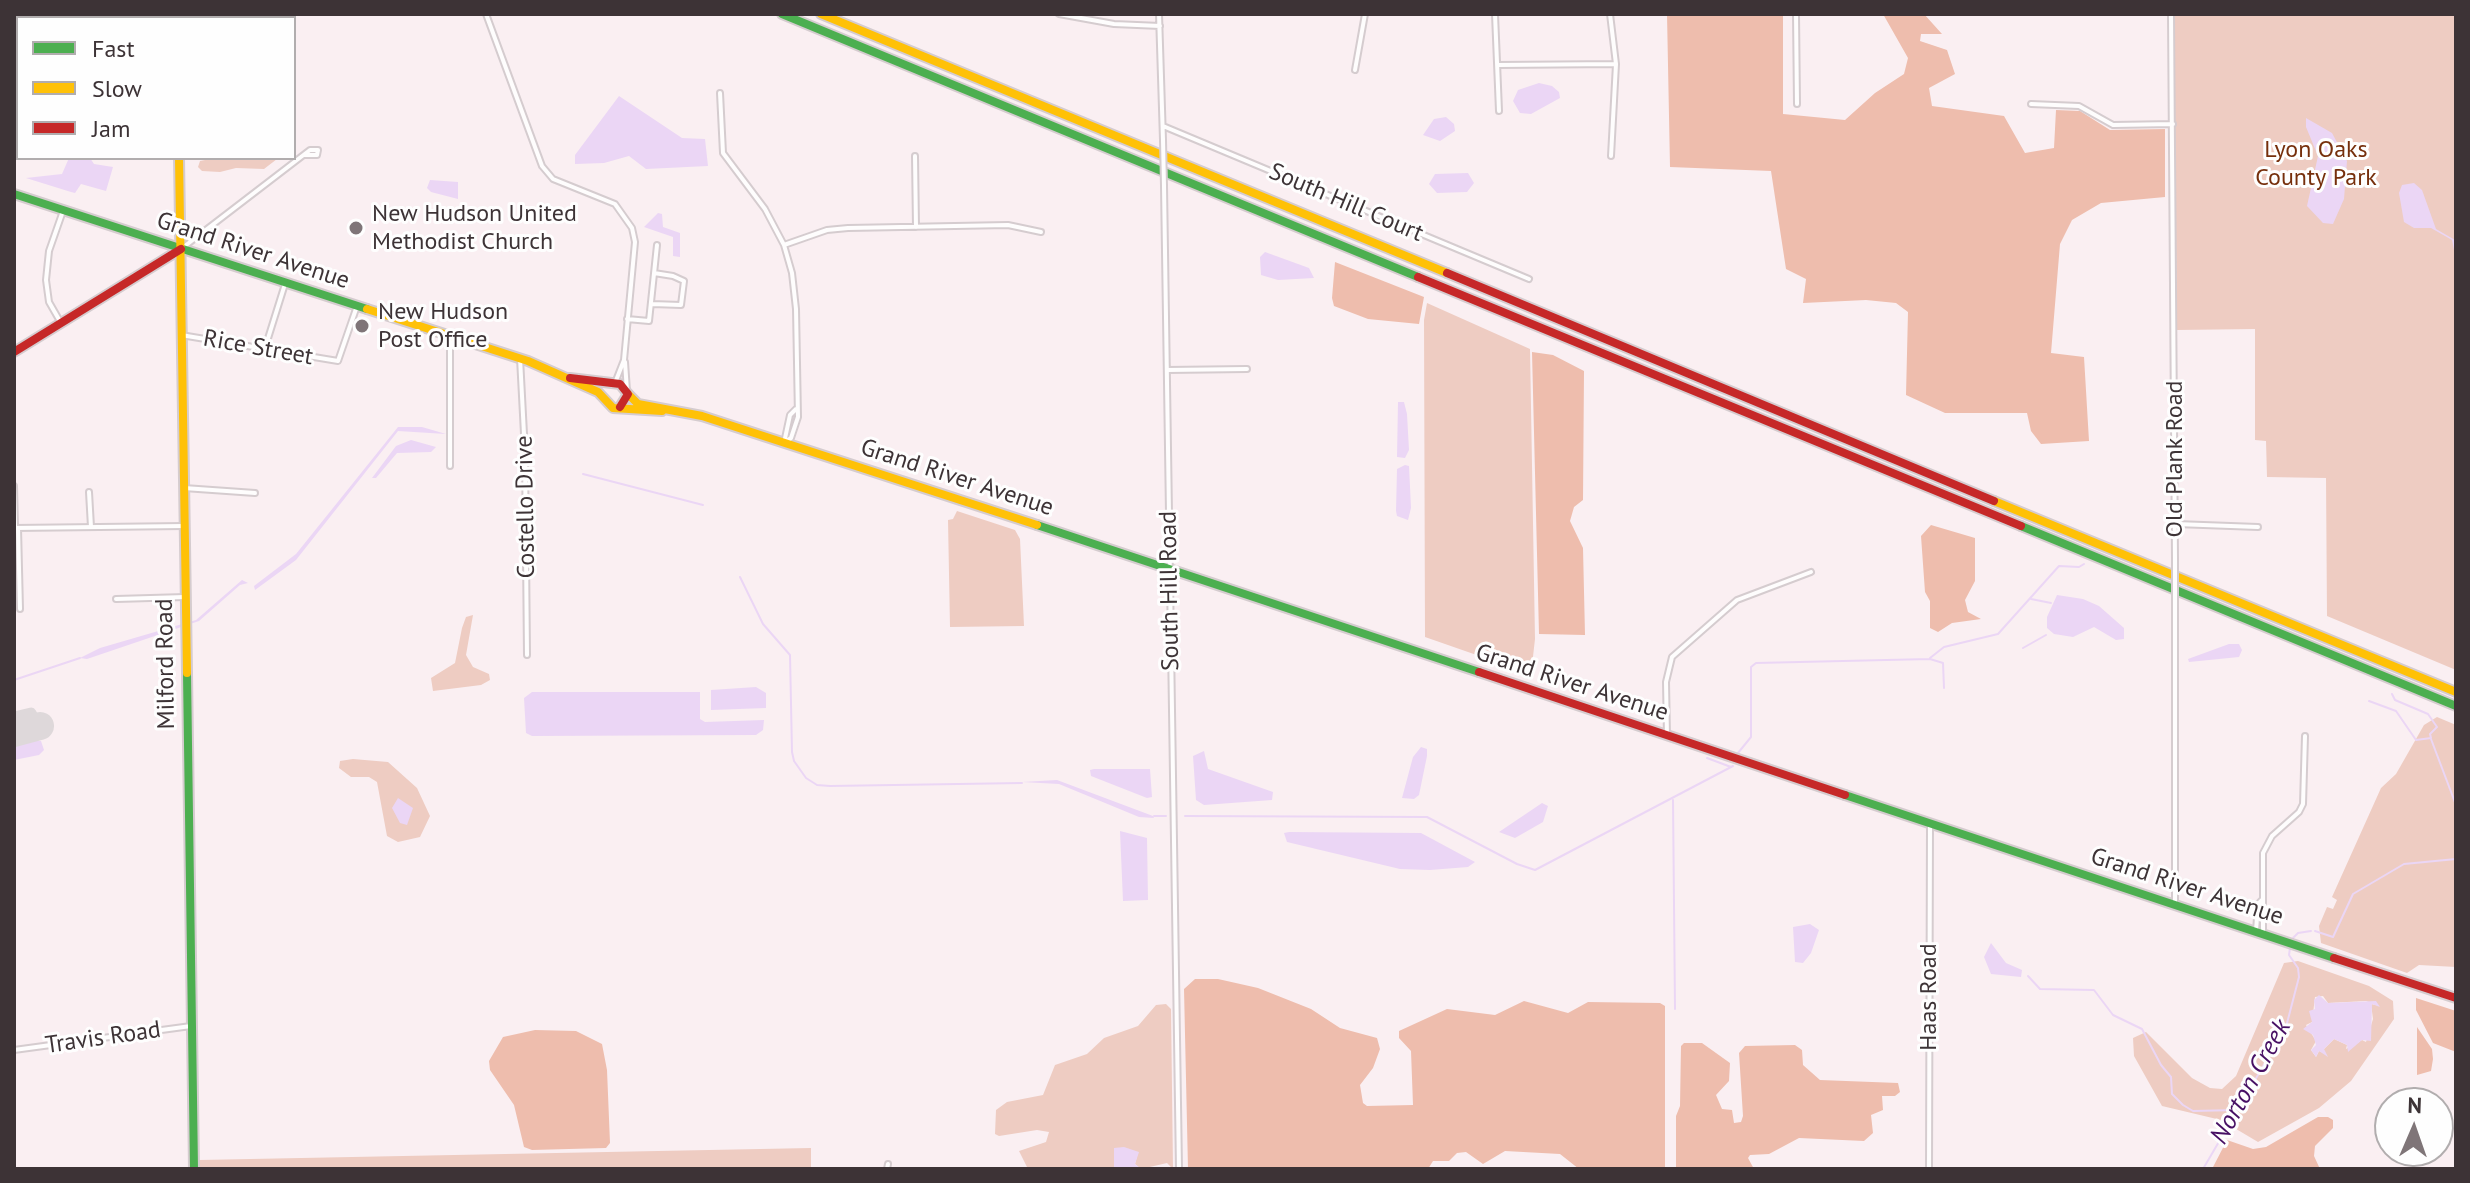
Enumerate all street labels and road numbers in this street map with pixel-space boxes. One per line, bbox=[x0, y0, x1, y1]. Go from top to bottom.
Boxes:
street label: South Hill Court bbox=[1264, 158, 1428, 248]
street label: Grand River Avenue bbox=[153, 206, 353, 296]
street label: Rice Street bbox=[201, 324, 315, 372]
street label: Old Plank Road bbox=[2161, 381, 2189, 537]
street label: Grand River Avenue bbox=[857, 433, 1057, 523]
street label: Costello Drive bbox=[510, 435, 542, 579]
street label: South Hill Road bbox=[1154, 511, 1186, 671]
street label: Milford Road bbox=[150, 598, 182, 730]
street label: Grand River Avenue bbox=[1472, 638, 1672, 728]
street label: Grand River Avenue bbox=[2087, 842, 2287, 932]
street label: Haas Road bbox=[1915, 943, 1943, 1051]
street label: Travis Road bbox=[43, 1016, 163, 1060]

